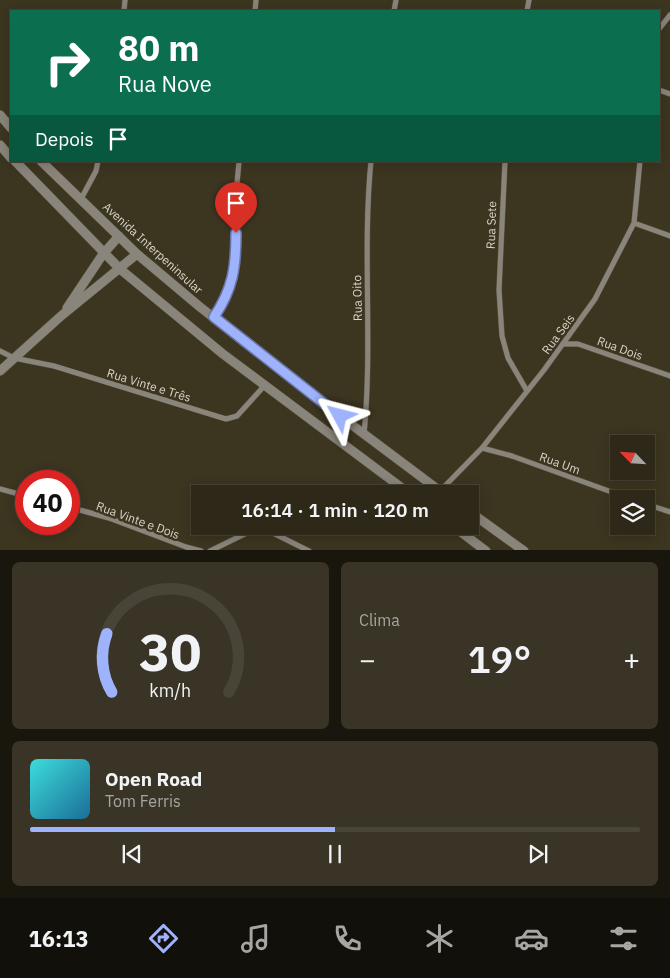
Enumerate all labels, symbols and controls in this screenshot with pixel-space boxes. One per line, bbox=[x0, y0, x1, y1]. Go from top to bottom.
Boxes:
text: 80 m bbox=[118, 25, 200, 71]
icon: right bbox=[35, 30, 100, 95]
text: Rua Nove bbox=[118, 69, 212, 98]
icon: arrive bbox=[104, 125, 132, 153]
text: Depois bbox=[35, 127, 94, 151]
pin bbox=[215, 182, 257, 233]
icon: arrive bbox=[222, 189, 250, 217]
street label: Avenida Interpeninsular bbox=[100, 199, 207, 297]
street label: Rua Sete bbox=[483, 200, 499, 249]
street label: Rua Oito bbox=[349, 275, 365, 321]
street label: Rua Seis bbox=[538, 311, 578, 357]
street label: Rua Dois bbox=[595, 333, 645, 363]
street label: Rua Vinte e Três bbox=[105, 365, 193, 405]
position arrow bbox=[313, 389, 365, 441]
north arrow bbox=[610, 435, 655, 480]
map controls bbox=[610, 435, 655, 535]
street label: Rua Um bbox=[538, 449, 582, 477]
speed limit sign: 40 bbox=[15, 470, 80, 535]
button: layers bbox=[610, 490, 655, 535]
street label: Rua Vinte e Dois bbox=[94, 498, 182, 542]
text: 16:14 · 1 min · 120 m bbox=[241, 498, 429, 522]
text: Clima bbox=[359, 610, 400, 630]
text: 30 bbox=[139, 618, 202, 685]
text: 19° bbox=[468, 634, 531, 683]
text: − bbox=[359, 641, 376, 678]
text: + bbox=[623, 641, 640, 678]
text: km/h bbox=[150, 679, 192, 702]
text: Open Road bbox=[105, 767, 202, 791]
text: Tom Ferris bbox=[105, 791, 181, 811]
icon: previous bbox=[118, 840, 146, 868]
icon: pause bbox=[321, 840, 349, 868]
icon: next bbox=[524, 840, 552, 868]
icon: directions bbox=[146, 921, 181, 956]
icon: music bbox=[238, 921, 273, 956]
icon: phone bbox=[330, 921, 365, 956]
icon: climate bbox=[422, 921, 457, 956]
icon: car bbox=[514, 921, 549, 956]
icon: filters bbox=[606, 921, 641, 956]
text: 16:13 bbox=[29, 924, 89, 953]

